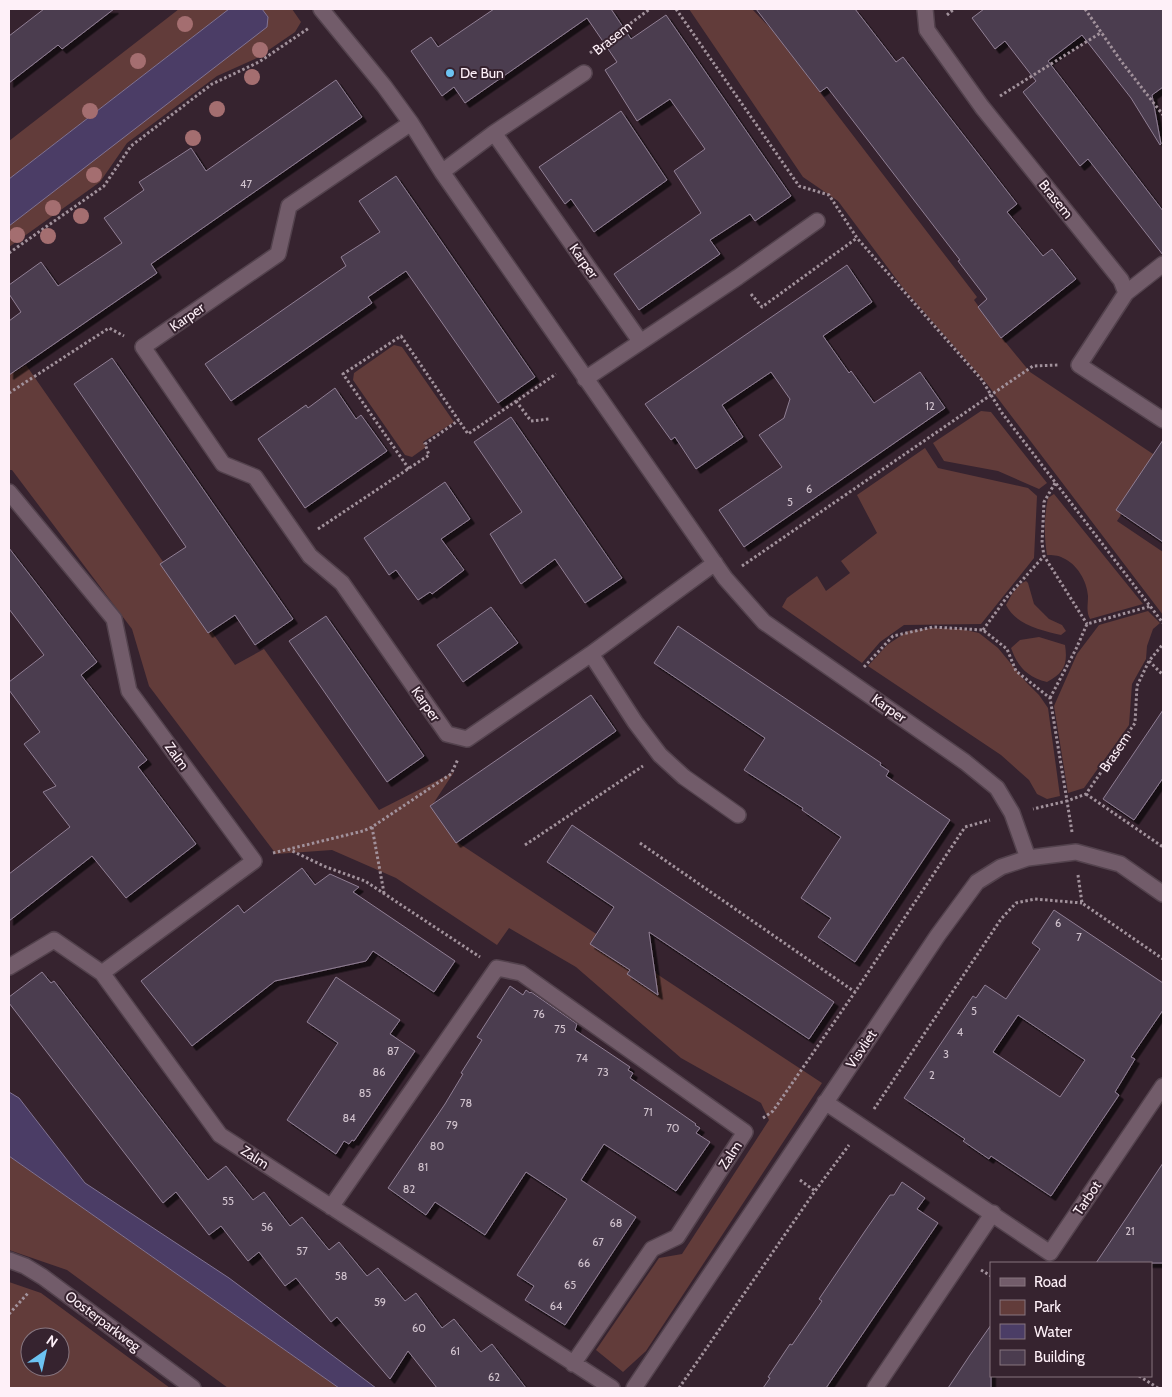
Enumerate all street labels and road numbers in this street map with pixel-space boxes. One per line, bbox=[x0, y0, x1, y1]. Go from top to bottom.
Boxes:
street label: Brasem bbox=[589, 17, 635, 59]
street label: Brasem bbox=[1035, 176, 1077, 222]
street label: Karper bbox=[566, 240, 603, 282]
street label: Karper bbox=[166, 298, 208, 335]
street label: Karper bbox=[408, 683, 445, 725]
street label: Karper bbox=[868, 690, 910, 727]
street label: Brasem bbox=[1095, 728, 1135, 776]
street label: Zalm bbox=[161, 739, 193, 773]
street label: Visvliet bbox=[842, 1026, 881, 1072]
street label: Zalm bbox=[714, 1138, 746, 1172]
street label: Zalm bbox=[238, 1141, 272, 1173]
street label: Tarbot bbox=[1069, 1177, 1105, 1219]
street label: Oosterparkweg bbox=[62, 1287, 145, 1356]

